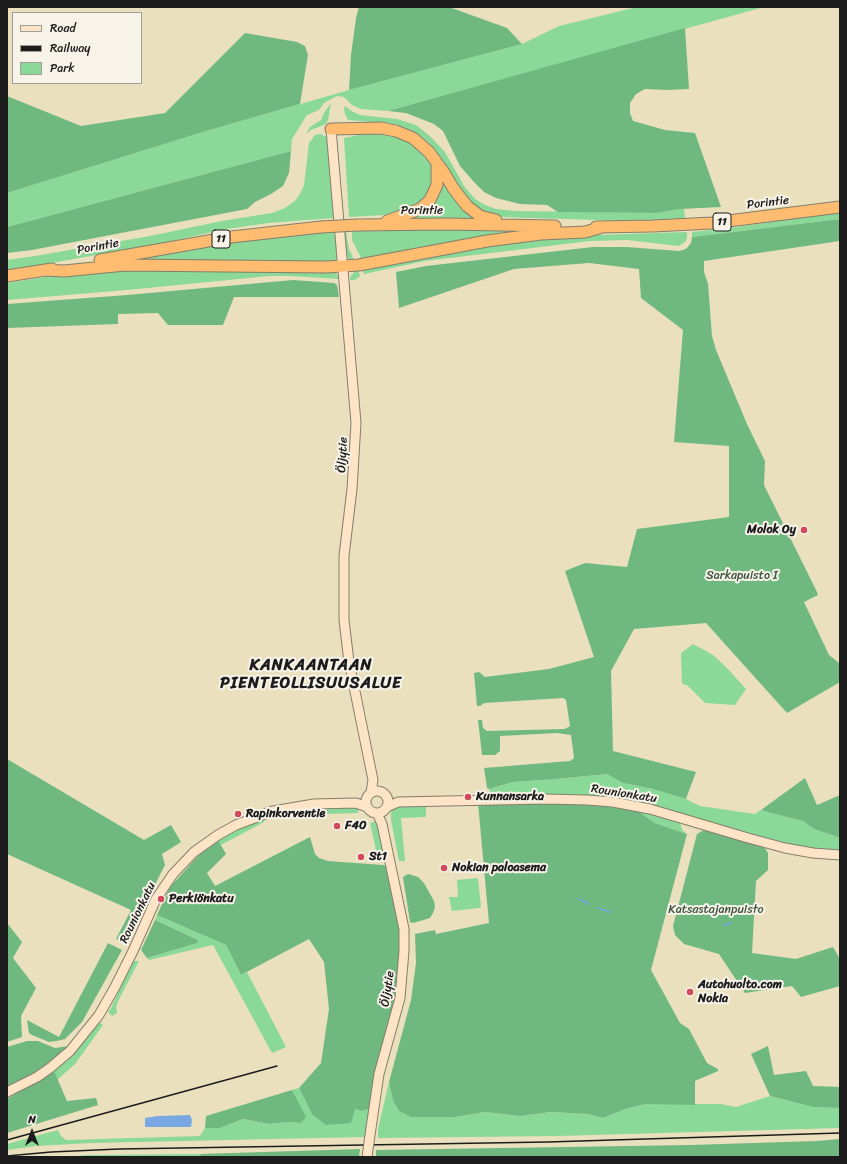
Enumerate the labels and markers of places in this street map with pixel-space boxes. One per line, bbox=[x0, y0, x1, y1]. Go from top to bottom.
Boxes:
place label: Molok Oy bbox=[747, 523, 796, 537]
marker: Molok Oy bbox=[799, 525, 809, 535]
place label: Kunnansarka bbox=[476, 790, 544, 804]
marker: Kunnansarka bbox=[463, 792, 473, 802]
place label: Rapinkorventie bbox=[246, 807, 325, 821]
marker: Rapinkorventie bbox=[233, 809, 243, 819]
place label: F40 bbox=[345, 819, 367, 833]
marker: F40 bbox=[332, 821, 342, 831]
place label: St1 bbox=[369, 850, 387, 864]
marker: St1 bbox=[356, 852, 366, 862]
place label: Nokian paloasema bbox=[452, 861, 546, 875]
marker: Nokian paloasema bbox=[439, 863, 449, 873]
place label: Perkiönkatu bbox=[169, 892, 234, 906]
marker: Perkiönkatu bbox=[156, 894, 166, 904]
place label: Autohuolto.com Nokia bbox=[698, 978, 782, 1006]
marker: Autohuolto.com Nokia bbox=[685, 987, 695, 997]

